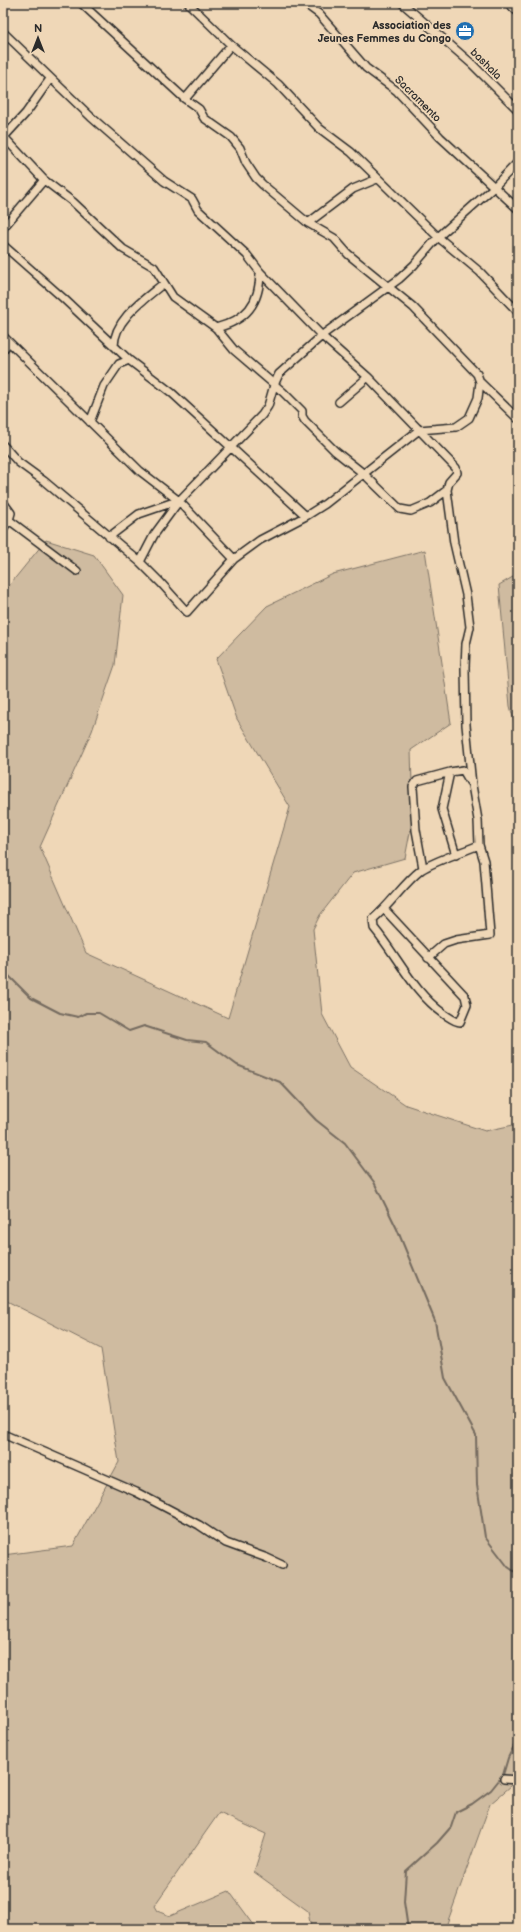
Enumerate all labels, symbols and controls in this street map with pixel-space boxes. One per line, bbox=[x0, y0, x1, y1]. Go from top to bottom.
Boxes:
north arrow bbox=[18, 18, 58, 58]
place label: Association des Jeunes Femmes du Congo bbox=[318, 19, 452, 45]
office icon: Association des Jeunes Femmes du Congo bbox=[454, 20, 476, 42]
text: N bbox=[34, 22, 42, 35]
street label: bashala bbox=[468, 46, 504, 82]
street label: Sacramento bbox=[392, 73, 444, 125]

